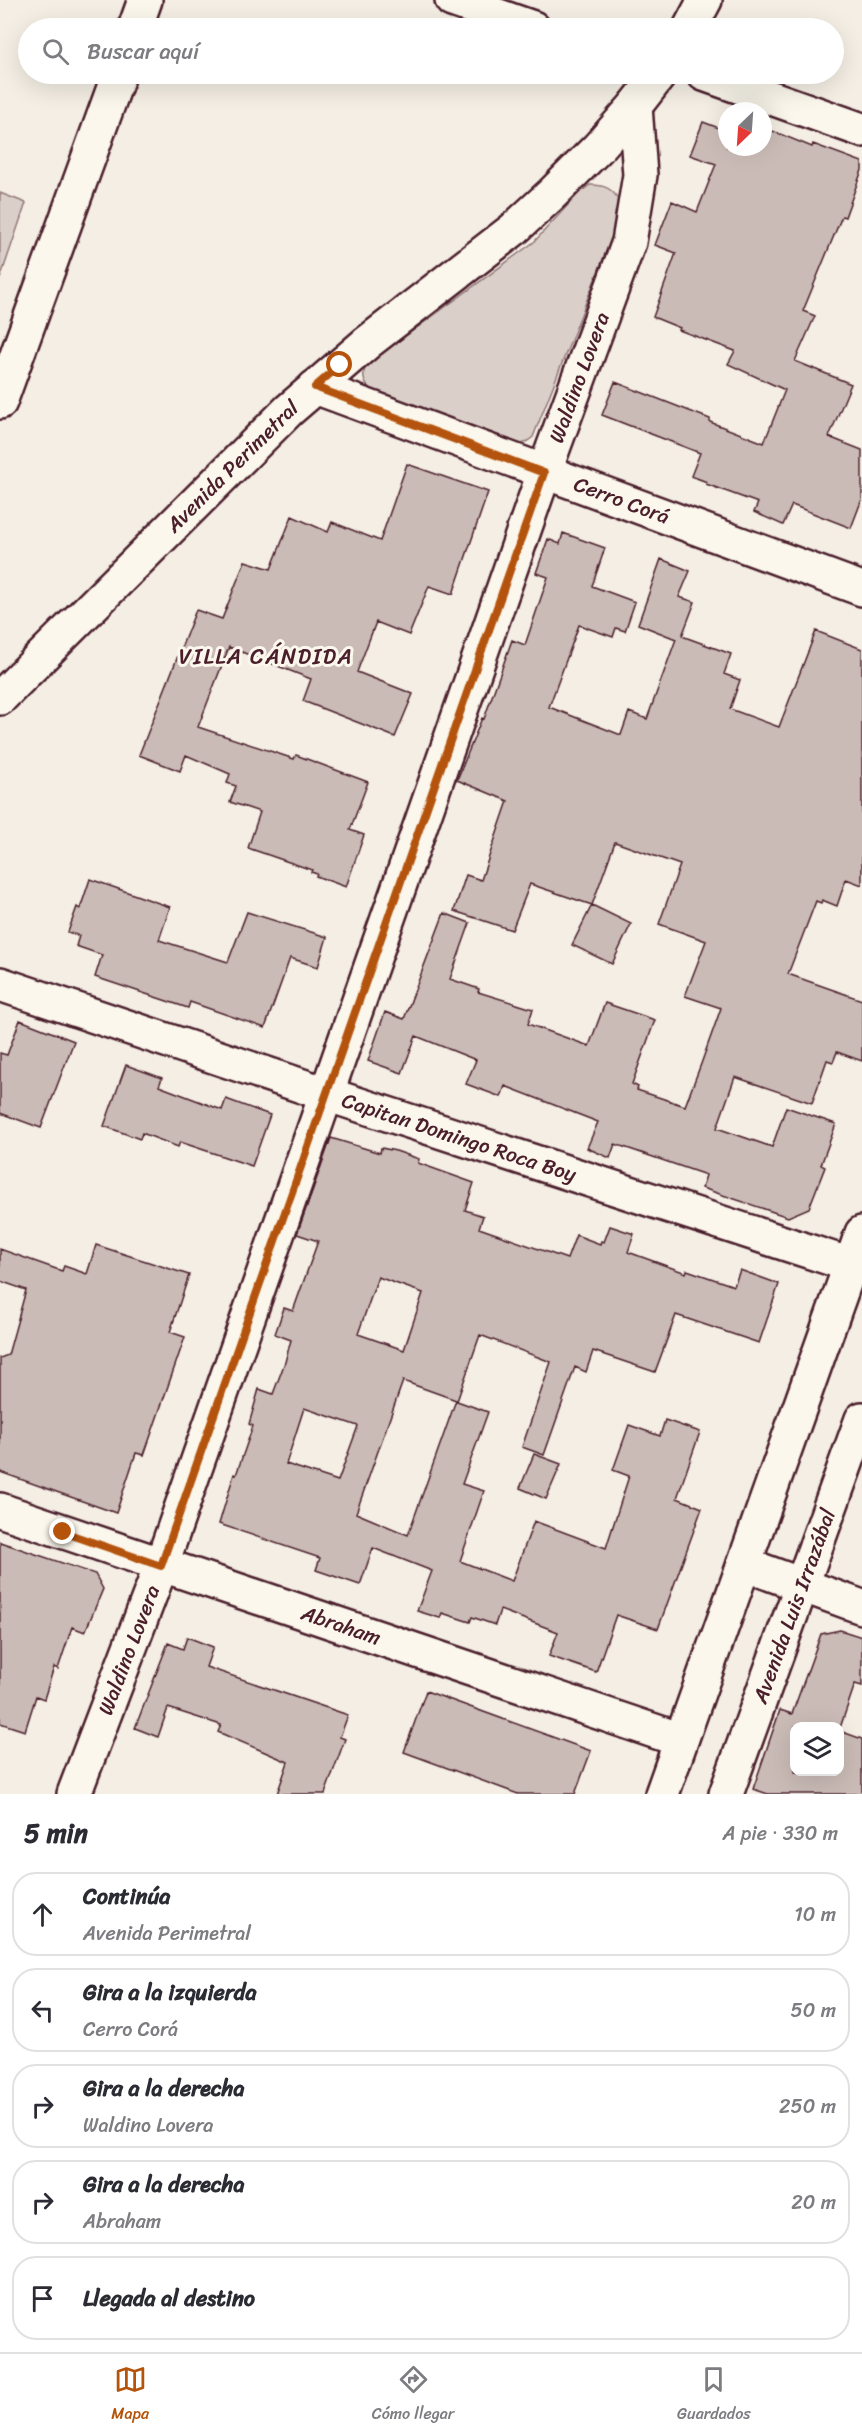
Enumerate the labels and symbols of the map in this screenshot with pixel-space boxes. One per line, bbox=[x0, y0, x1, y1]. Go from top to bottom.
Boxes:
north arrow bbox=[718, 102, 772, 156]
street label: Waldino Lovera bbox=[538, 306, 621, 448]
route start bbox=[326, 351, 352, 377]
street label: Avenida Perimetral bbox=[156, 390, 308, 543]
street label: Cerro Corá bbox=[568, 465, 676, 536]
district label: VILLA CÁNDIDA bbox=[179, 637, 353, 676]
street label: Capitan Domingo Roca Boy bbox=[337, 1081, 581, 1193]
street label: Avenida Luis Irrazábal bbox=[741, 1502, 847, 1710]
route end bbox=[49, 1518, 75, 1544]
street label: Waldino Lovera bbox=[87, 1579, 171, 1721]
street label: Abraham bbox=[295, 1594, 386, 1656]

